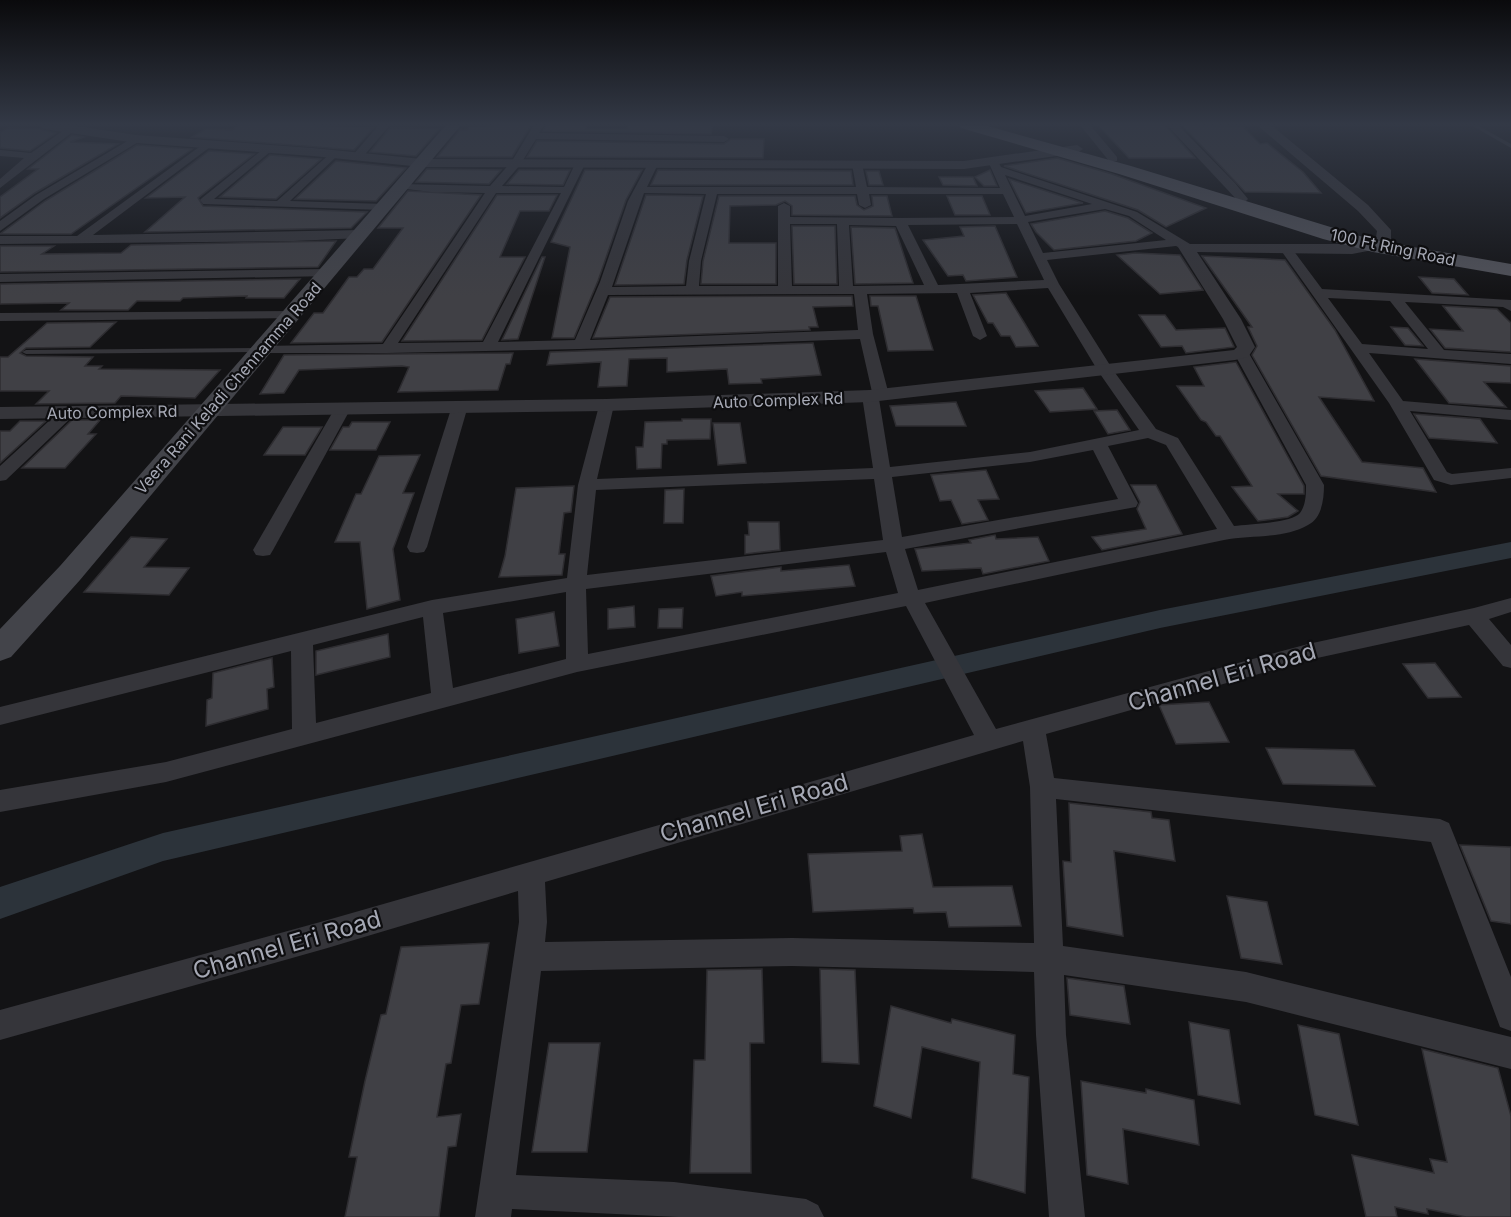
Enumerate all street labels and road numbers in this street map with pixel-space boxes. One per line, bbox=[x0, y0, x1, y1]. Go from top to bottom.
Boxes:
street label: 100 Ft Ring Road bbox=[1329, 224, 1457, 270]
street label: Veera Rani Keladi Chennamma Road bbox=[130, 278, 326, 498]
street label: Auto Complex Rd bbox=[712, 388, 844, 412]
street label: Auto Complex Rd bbox=[46, 401, 178, 423]
street label: Channel Eri Road bbox=[1124, 636, 1319, 717]
street label: Channel Eri Road bbox=[656, 767, 851, 848]
street label: Channel Eri Road bbox=[189, 904, 384, 985]

